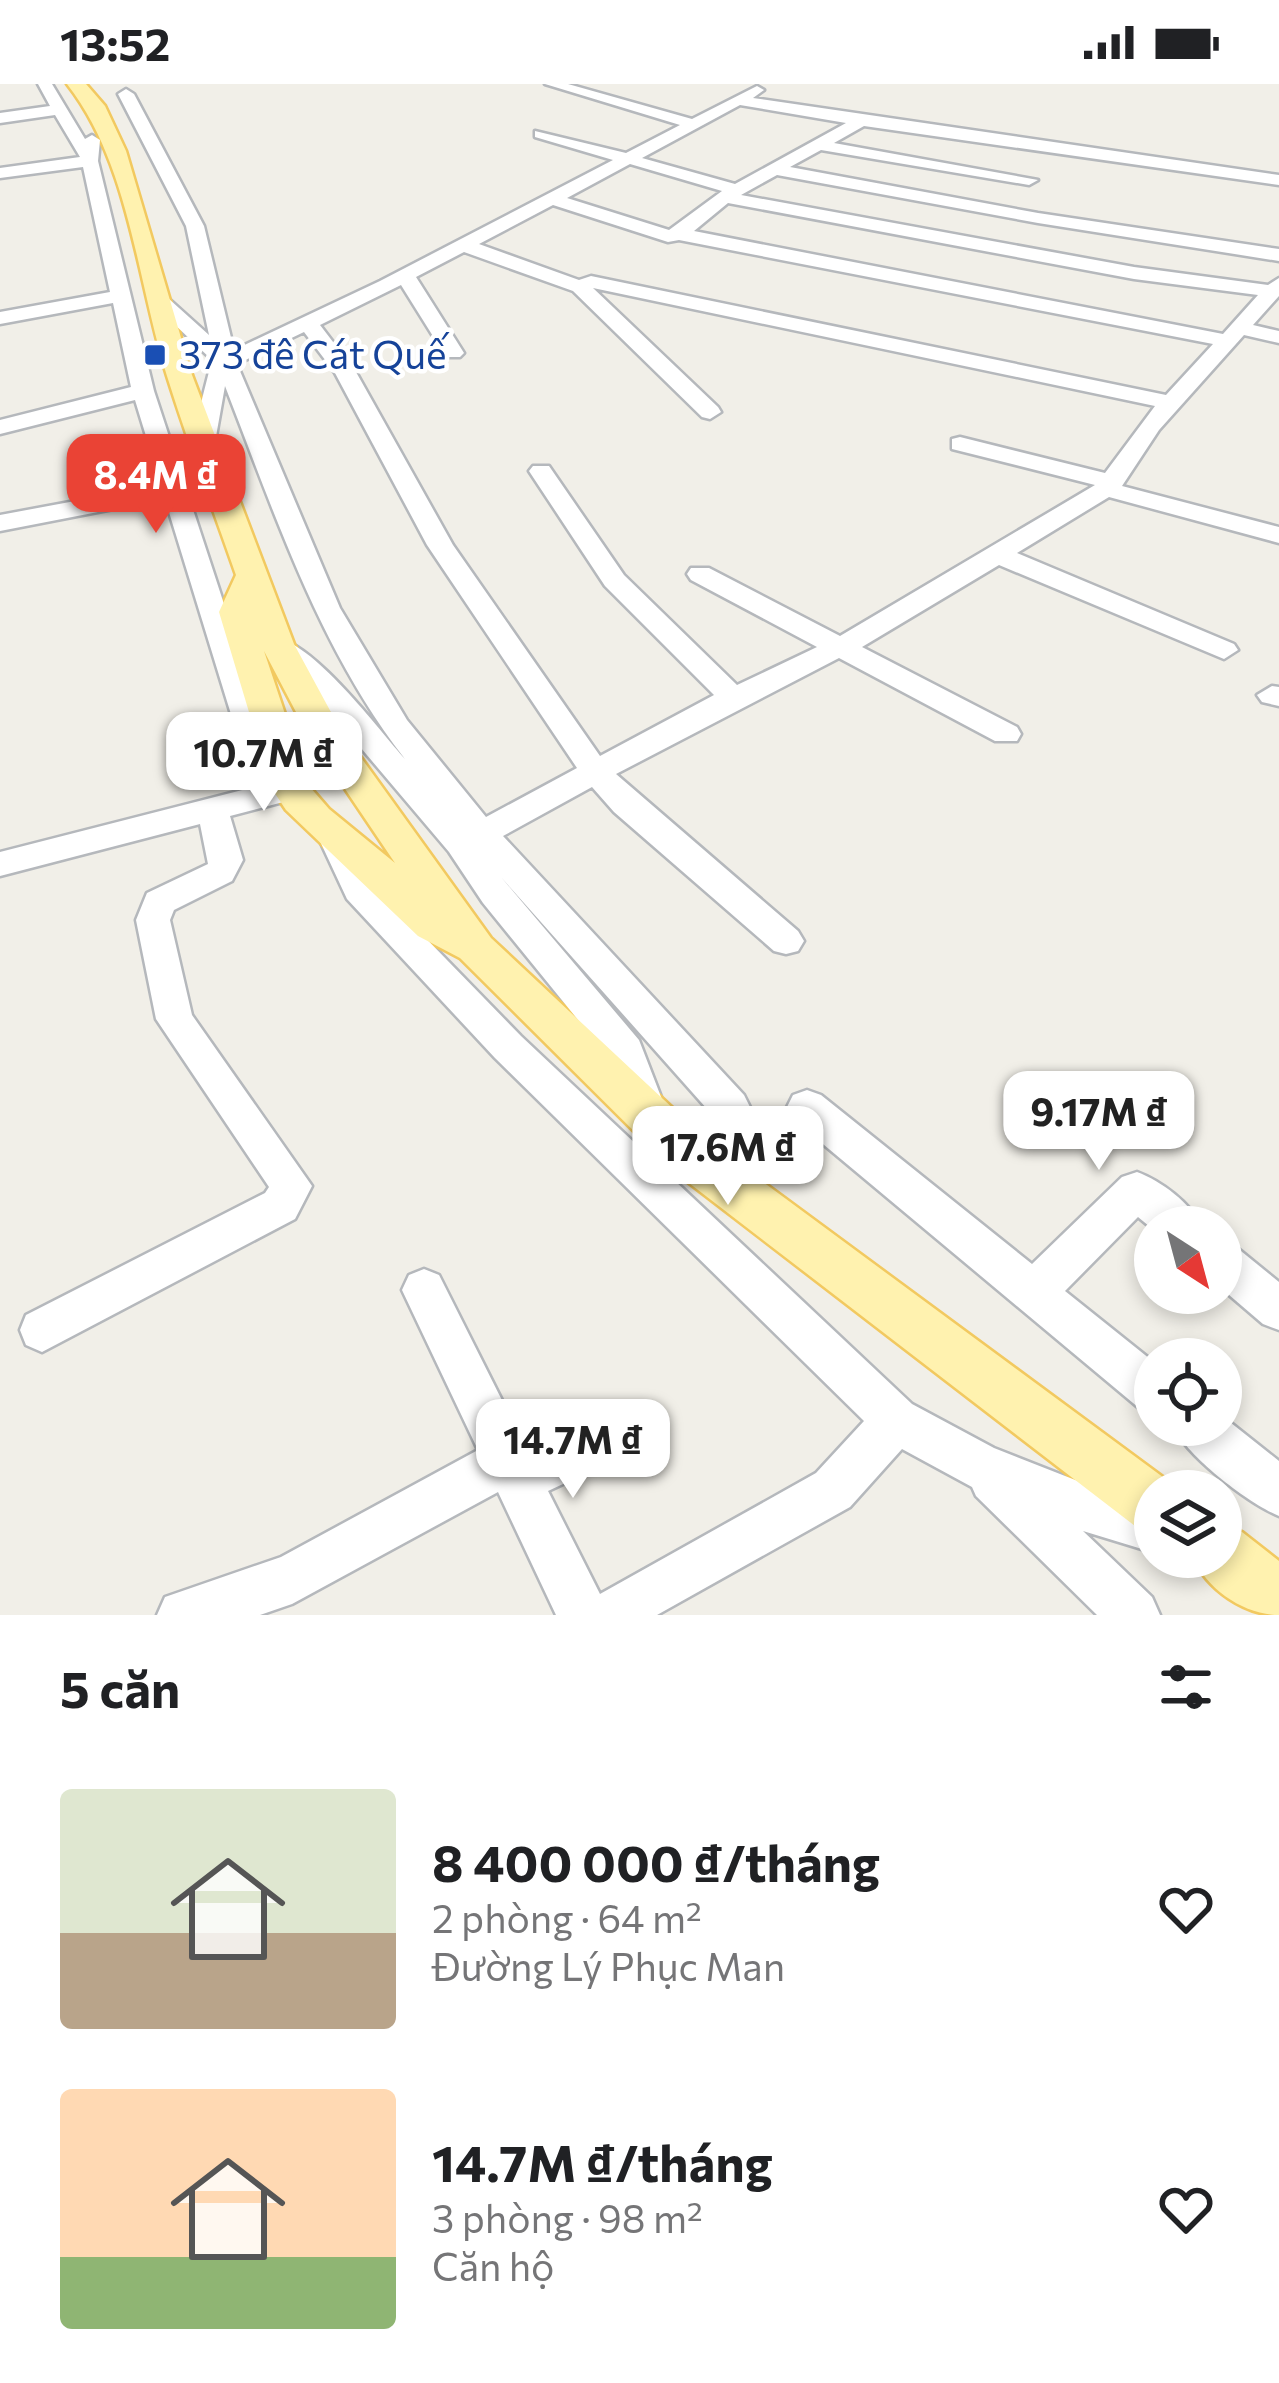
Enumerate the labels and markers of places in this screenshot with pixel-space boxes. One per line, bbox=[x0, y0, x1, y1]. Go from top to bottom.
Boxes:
place label: 373 đê Cát Quế bbox=[179, 329, 450, 377]
marker: 373 đê Cát Quế bbox=[142, 342, 168, 368]
pin: 8.4M ₫ bbox=[58, 434, 254, 536]
pin: 10.7M ₫ bbox=[153, 712, 375, 814]
pin: 9.17M ₫ bbox=[988, 1071, 1210, 1173]
pin: 17.6M ₫ bbox=[617, 1106, 839, 1208]
pin: 14.7M ₫ bbox=[462, 1399, 684, 1501]

